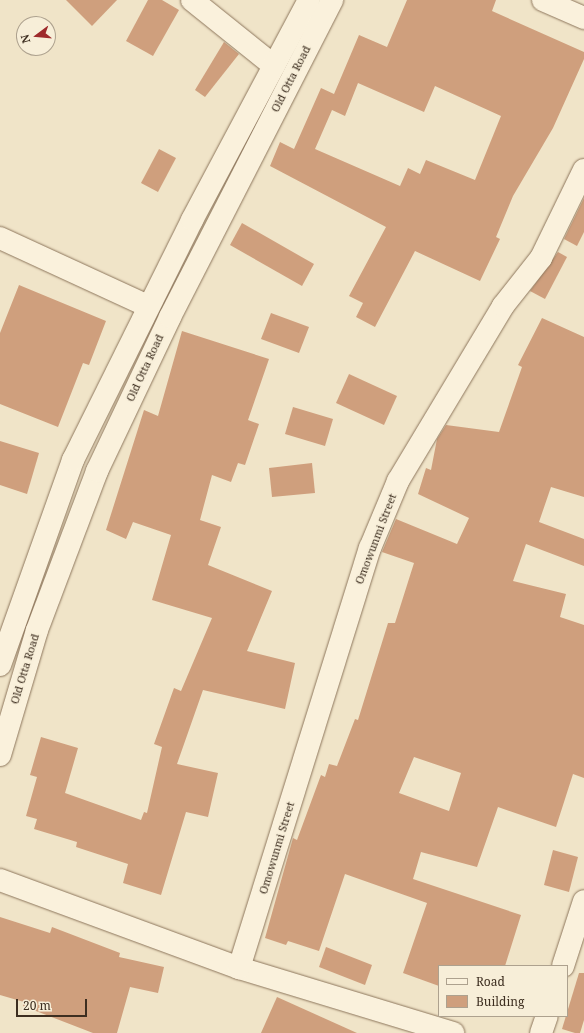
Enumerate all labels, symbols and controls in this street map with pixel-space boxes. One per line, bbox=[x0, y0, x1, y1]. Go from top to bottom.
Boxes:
north arrow bbox=[16, 16, 56, 56]
text: N bbox=[17, 33, 33, 45]
street label: Old Otta Road bbox=[269, 44, 313, 114]
street label: Old Otta Road bbox=[124, 332, 166, 404]
street label: Omowunmi Street bbox=[353, 492, 399, 586]
street label: Old Otta Road bbox=[8, 632, 42, 706]
street label: Omowunmi Street bbox=[257, 800, 297, 896]
legend bbox=[438, 965, 568, 1017]
text: Road bbox=[476, 973, 505, 990]
scale bar bbox=[18, 991, 89, 1017]
text: Building bbox=[476, 993, 524, 1010]
text: 20 m bbox=[23, 997, 51, 1014]

